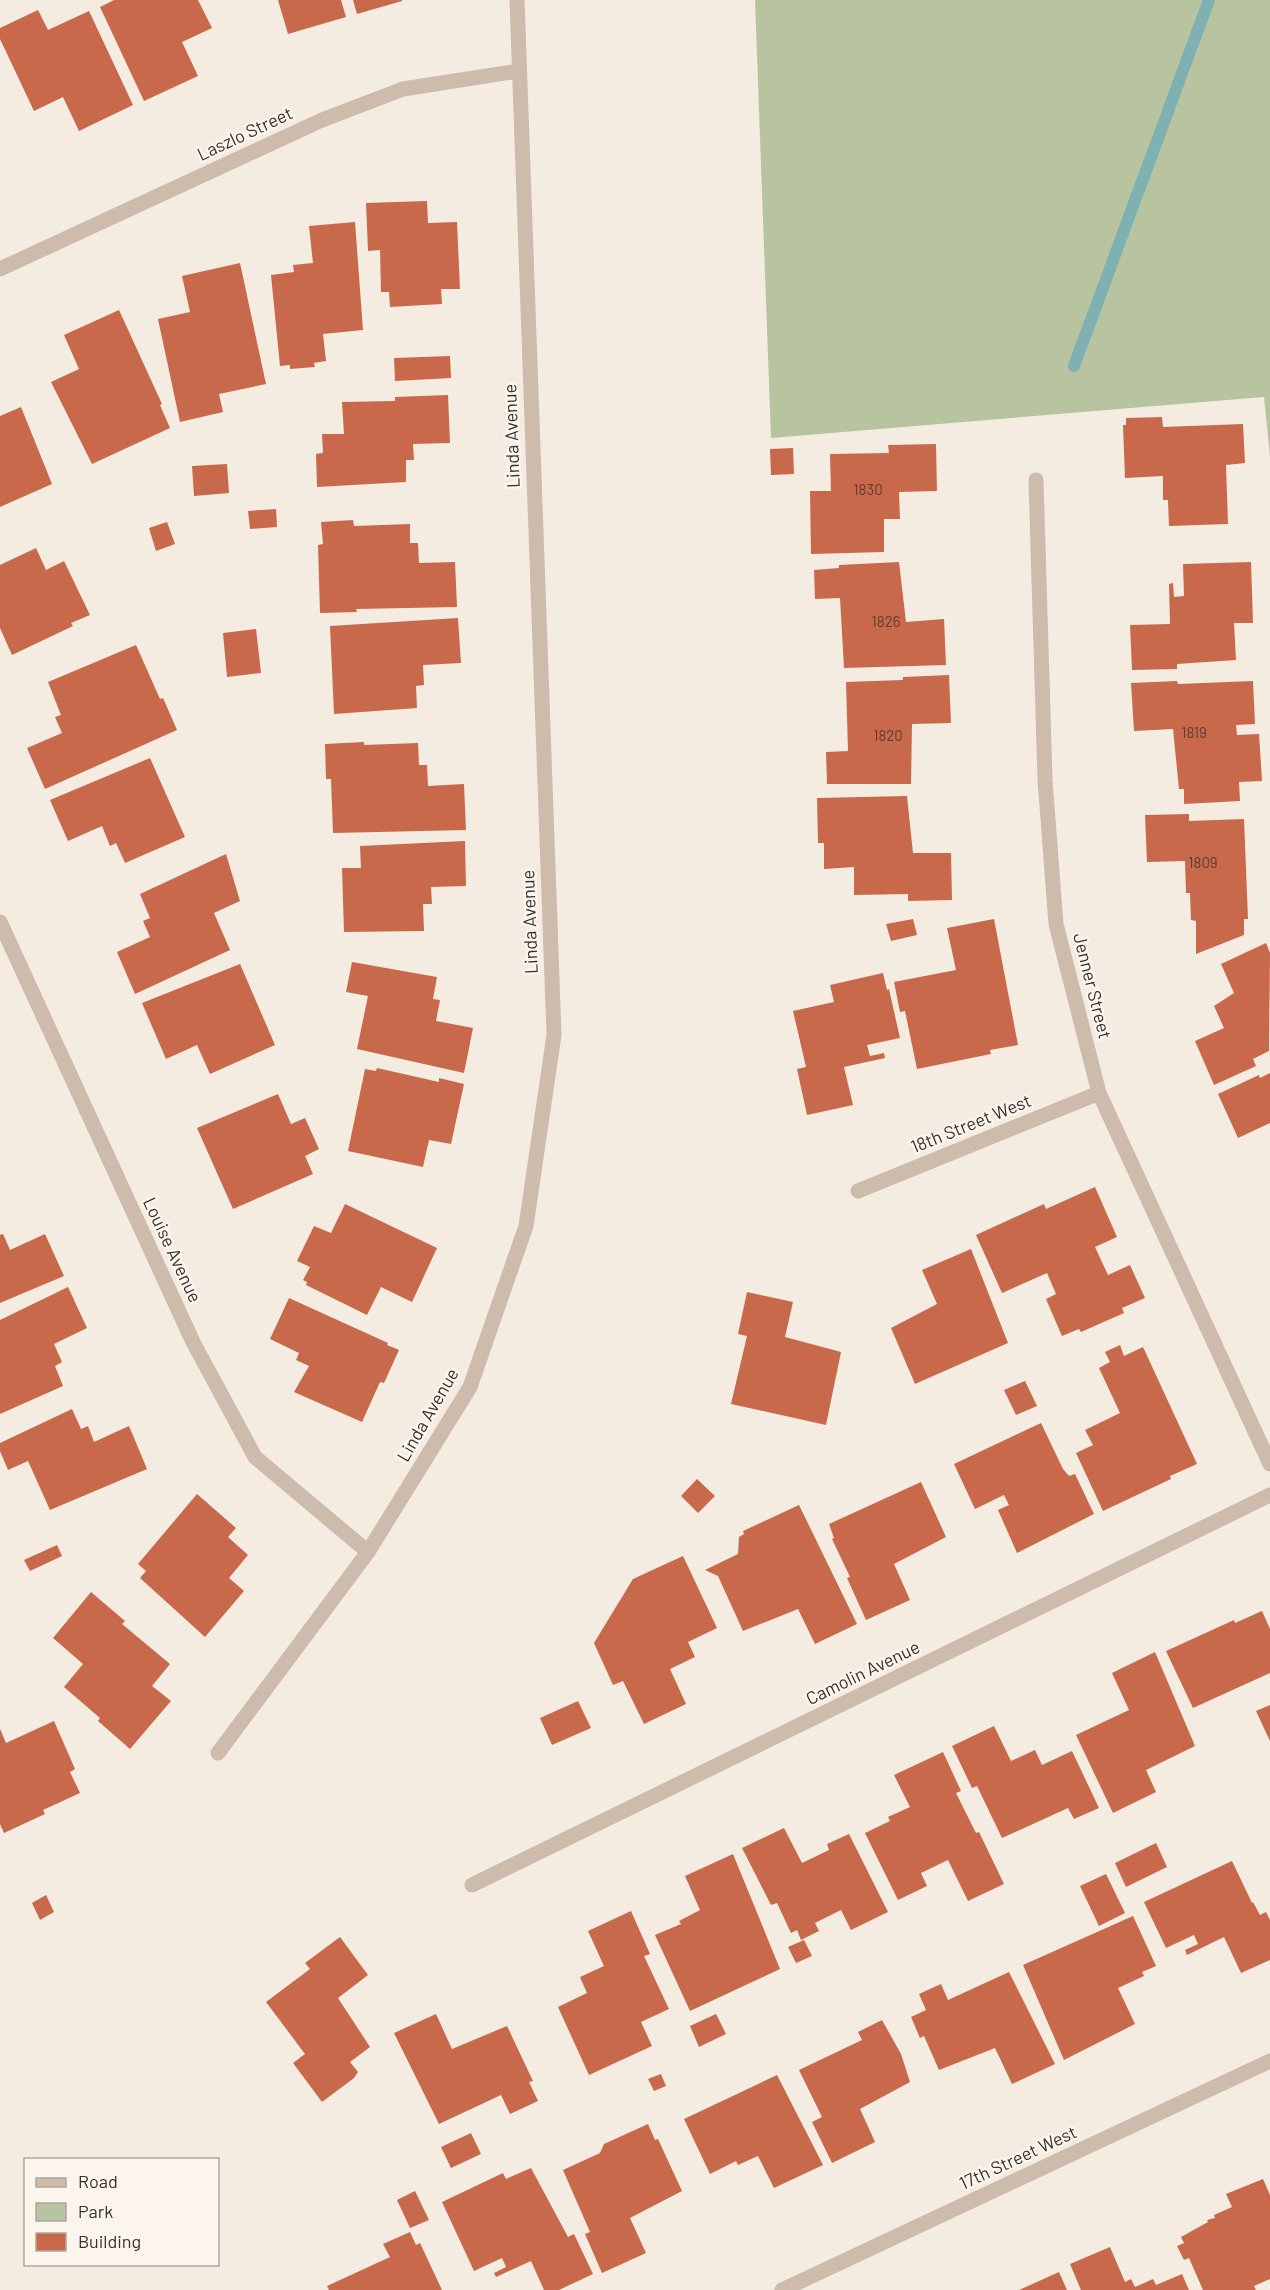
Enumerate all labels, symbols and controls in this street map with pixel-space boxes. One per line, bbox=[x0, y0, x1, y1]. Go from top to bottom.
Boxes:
street label: Laszlo Street bbox=[193, 101, 296, 165]
street label: Linda Avenue bbox=[498, 384, 524, 489]
house number: 1830 bbox=[853, 480, 883, 498]
house number: 1826 bbox=[872, 612, 900, 630]
house number: 1819 bbox=[1181, 723, 1207, 741]
house number: 1820 bbox=[873, 726, 903, 744]
house number: 1809 bbox=[1188, 853, 1218, 871]
street label: Linda Avenue bbox=[516, 870, 542, 975]
street label: Jenner Street bbox=[1069, 931, 1117, 1041]
street label: 18th Street West bbox=[907, 1089, 1034, 1157]
street label: Louise Avenue bbox=[139, 1194, 207, 1306]
street label: Linda Avenue bbox=[392, 1364, 463, 1465]
street label: Camolin Avenue bbox=[802, 1635, 923, 1709]
street label: 17th Street West bbox=[955, 2120, 1080, 2194]
legend bbox=[24, 2158, 219, 2266]
text: Road bbox=[78, 2170, 118, 2192]
text: Park bbox=[78, 2200, 113, 2222]
text: Building bbox=[78, 2230, 141, 2252]

